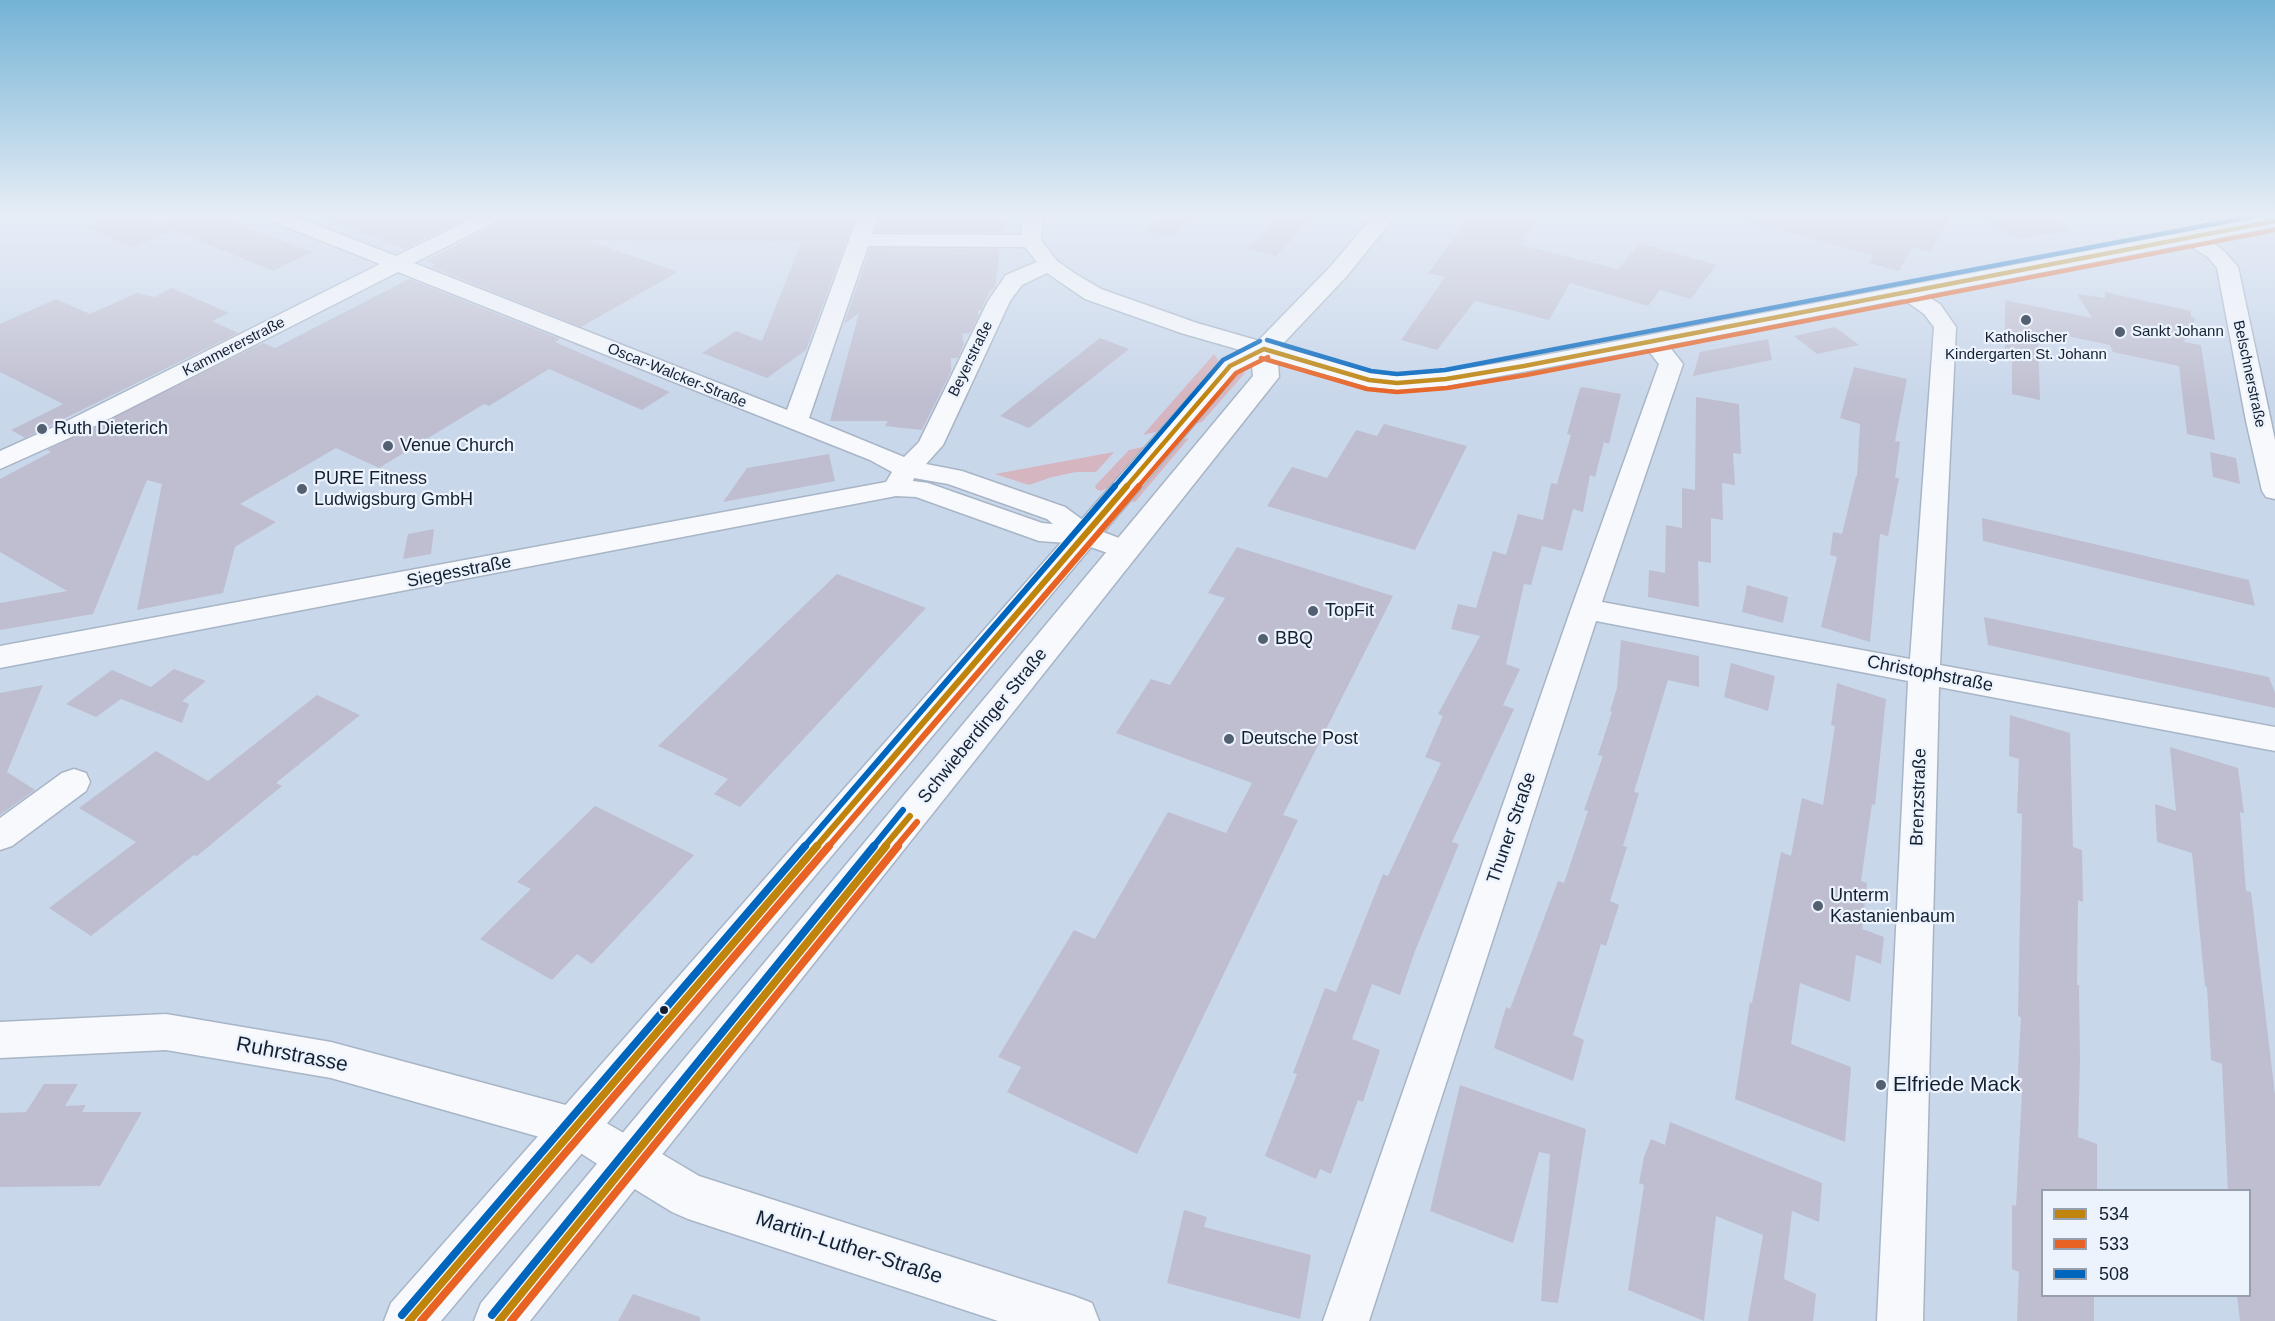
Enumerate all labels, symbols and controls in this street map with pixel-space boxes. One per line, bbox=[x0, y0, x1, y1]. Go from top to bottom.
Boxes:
street label: Kammererstraße bbox=[180, 313, 288, 381]
marker: Katholischer Kindergarten St. Johann bbox=[2019, 313, 2033, 327]
street label: Beyerstraße bbox=[945, 318, 997, 400]
street label: Belschnerstraße bbox=[2229, 319, 2269, 429]
place label: Sankt Johann bbox=[2132, 323, 2224, 341]
marker: Sankt Johann bbox=[2113, 325, 2127, 339]
place label: Katholischer Kindergarten St. Johann bbox=[1945, 329, 2107, 364]
street label: Oscar-Walcker-Straße bbox=[605, 340, 749, 412]
place label: Ruth Dieterich bbox=[54, 418, 168, 440]
marker: Ruth Dieterich bbox=[35, 422, 49, 436]
place label: Venue Church bbox=[400, 435, 514, 457]
marker: Venue Church bbox=[381, 439, 395, 453]
place label: PURE Fitness Ludwigsburg GmbH bbox=[314, 468, 473, 510]
marker: PURE Fitness Ludwigsburg GmbH bbox=[295, 482, 309, 496]
street label: Siegesstraße bbox=[405, 551, 513, 593]
place label: TopFit bbox=[1325, 600, 1374, 622]
marker: TopFit bbox=[1306, 604, 1320, 618]
place label: BBQ bbox=[1275, 628, 1313, 650]
marker: BBQ bbox=[1256, 632, 1270, 646]
street label: Schwieberdinger Straße bbox=[914, 644, 1052, 808]
street label: Christophstraße bbox=[1865, 651, 1995, 697]
place label: Deutsche Post bbox=[1241, 728, 1358, 750]
marker: Deutsche Post bbox=[1222, 732, 1236, 746]
street label: Brenzstraße bbox=[1906, 748, 1932, 846]
street label: Thuner Straße bbox=[1483, 770, 1541, 886]
place label: Unterm Kastanienbaum bbox=[1830, 885, 1955, 928]
marker: Unterm Kastanienbaum bbox=[1811, 899, 1825, 913]
unlabelled marker bbox=[658, 1004, 670, 1016]
street label: Ruhrstrasse bbox=[234, 1032, 350, 1078]
place label: Elfriede Mack bbox=[1893, 1072, 2020, 1098]
marker: Elfriede Mack bbox=[1874, 1078, 1888, 1092]
legend bbox=[2041, 1189, 2251, 1297]
text: 534 bbox=[2099, 1204, 2129, 1224]
street label: Martin-Luther-Straße bbox=[752, 1206, 946, 1290]
text: 533 bbox=[2099, 1234, 2129, 1254]
text: 508 bbox=[2099, 1264, 2129, 1284]

